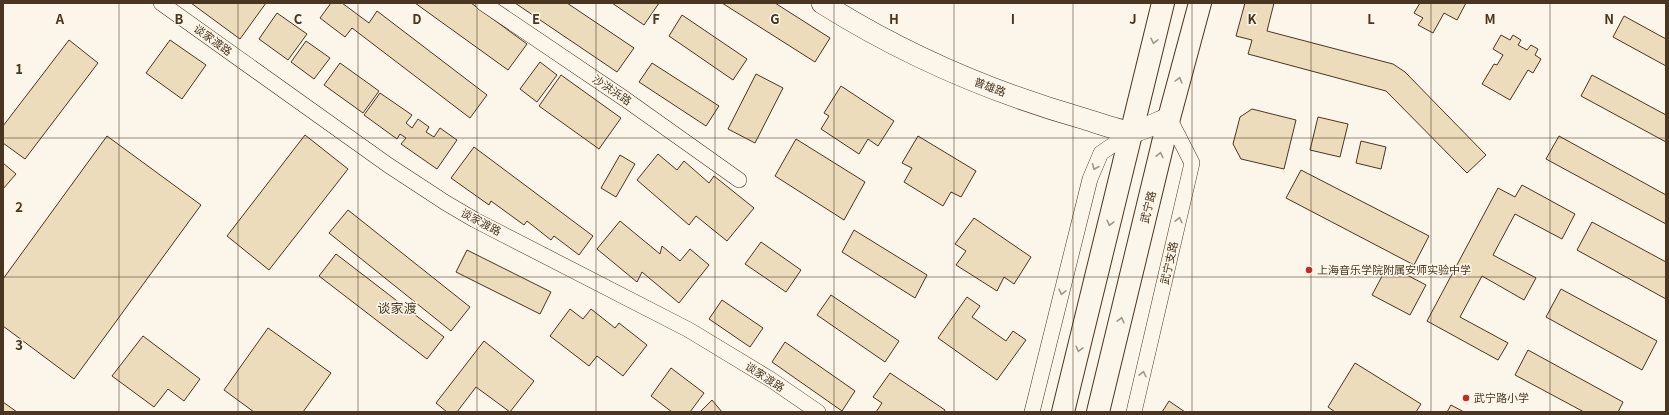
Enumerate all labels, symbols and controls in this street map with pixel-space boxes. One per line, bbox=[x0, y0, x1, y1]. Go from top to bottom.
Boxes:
text: A bbox=[55, 9, 65, 28]
text: B bbox=[175, 9, 184, 28]
text: C bbox=[294, 9, 303, 28]
text: D bbox=[412, 9, 422, 28]
text: E bbox=[532, 9, 540, 28]
text: F bbox=[652, 9, 660, 28]
text: G bbox=[770, 9, 780, 28]
text: H bbox=[889, 9, 899, 28]
text: I bbox=[1011, 9, 1015, 28]
text: J bbox=[1129, 9, 1137, 28]
text: K bbox=[1248, 9, 1257, 28]
text: L bbox=[1367, 9, 1375, 28]
text: M bbox=[1484, 9, 1496, 28]
text: N bbox=[1604, 9, 1614, 28]
street label: 谈家渡路 bbox=[191, 20, 236, 59]
one-way arrow bbox=[1150, 38, 1158, 44]
text: 1 bbox=[15, 59, 23, 78]
street label: 沙洪浜路 bbox=[590, 70, 635, 108]
street label: 普雄路 bbox=[972, 73, 1009, 99]
one-way arrow bbox=[1174, 77, 1183, 84]
one-way arrow bbox=[1156, 152, 1164, 158]
one-way arrow bbox=[1092, 162, 1100, 170]
street label: 武宁路 bbox=[1135, 189, 1159, 225]
text: 2 bbox=[15, 197, 23, 216]
street label: 谈家渡路 bbox=[458, 204, 505, 239]
one-way arrow bbox=[1174, 217, 1182, 223]
one-way arrow bbox=[1106, 219, 1115, 226]
street label: 武宁支路 bbox=[1155, 240, 1181, 286]
place label: 上海音乐学院附属安师实验中学 bbox=[1317, 261, 1471, 277]
marker: 上海音乐学院附属安师实验中学 bbox=[1304, 265, 1314, 275]
one-way arrow bbox=[1058, 289, 1066, 296]
district label: 谈家渡 bbox=[377, 298, 417, 317]
one-way arrow bbox=[1116, 317, 1124, 323]
text: 3 bbox=[15, 335, 23, 354]
one-way arrow bbox=[1075, 345, 1084, 352]
street label: 谈家渡路 bbox=[743, 357, 788, 395]
one-way arrow bbox=[1138, 371, 1146, 377]
place label: 武宁路小学 bbox=[1474, 389, 1529, 405]
marker: 武宁路小学 bbox=[1461, 393, 1471, 403]

